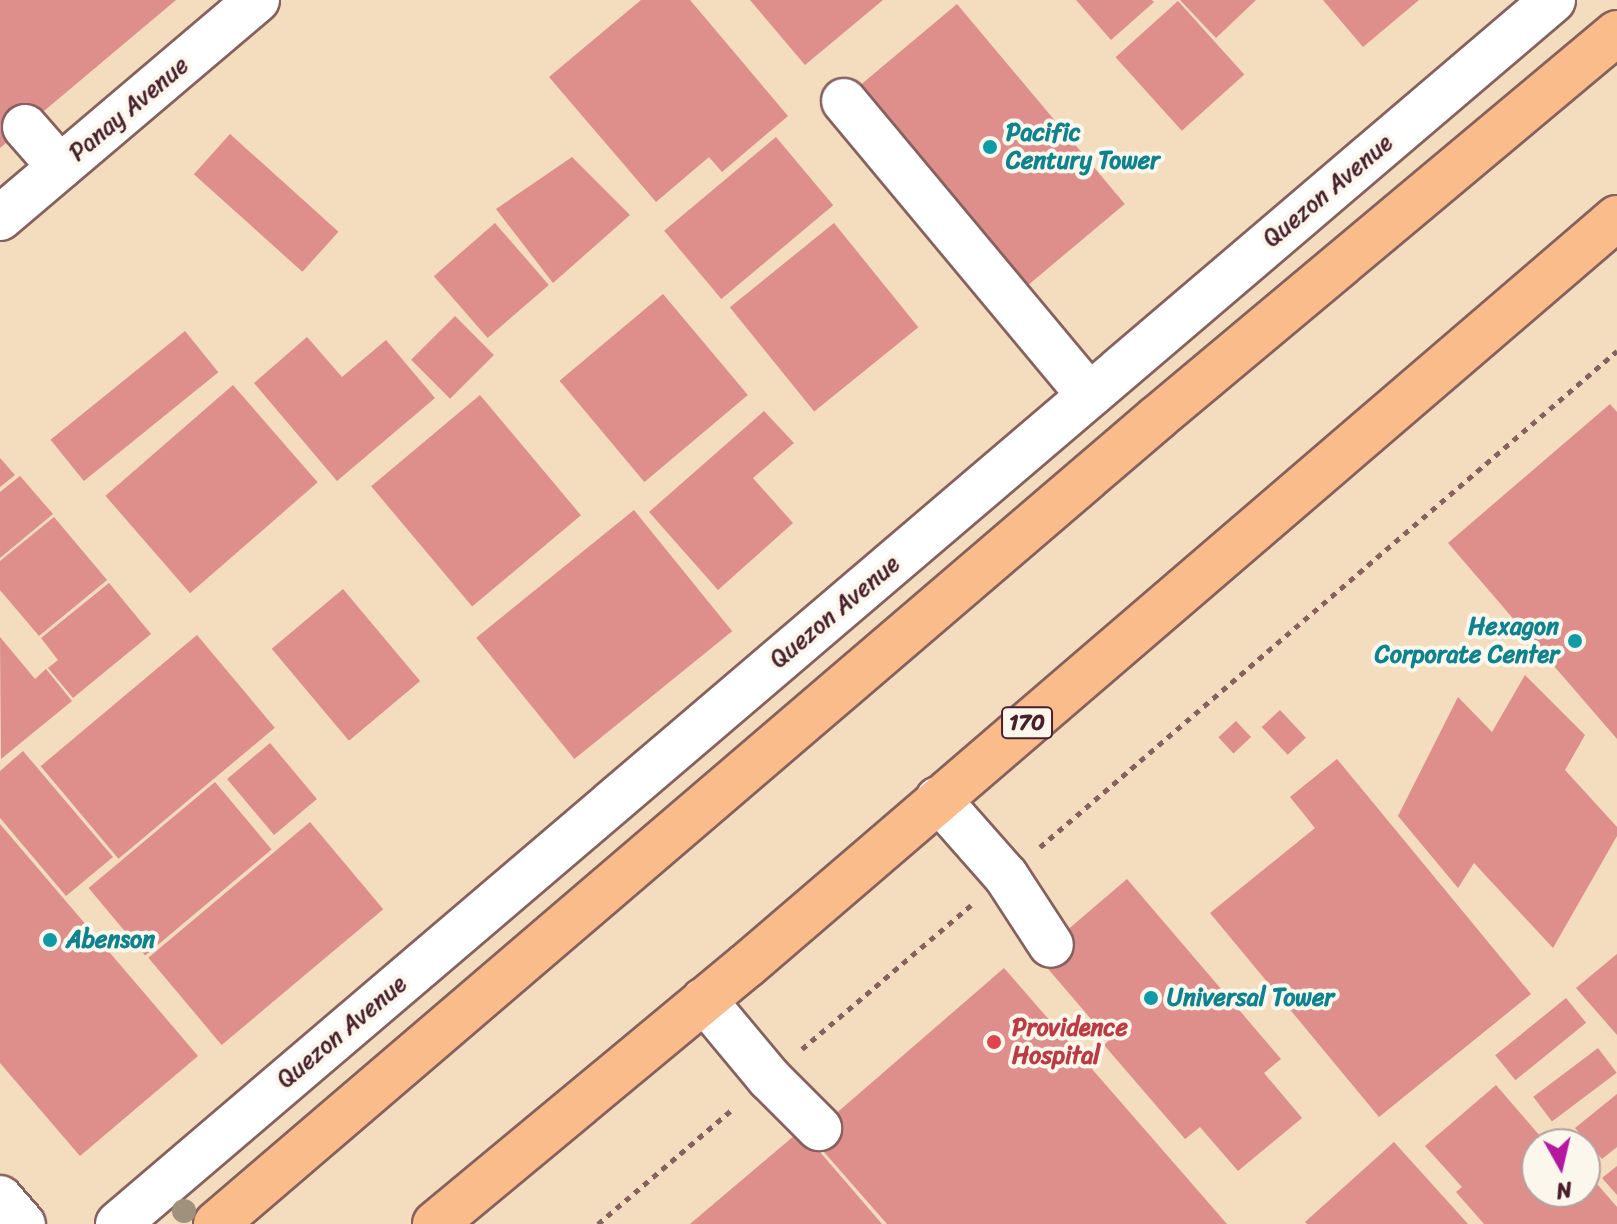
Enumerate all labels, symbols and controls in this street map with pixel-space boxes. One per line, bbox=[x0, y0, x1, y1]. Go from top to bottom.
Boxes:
street label: Panay Avenue bbox=[63, 51, 195, 167]
place label: Pacific Century Tower bbox=[1006, 119, 1160, 175]
street label: Quezon Avenue bbox=[1258, 129, 1398, 253]
marker: Pacific Century Tower bbox=[981, 138, 999, 156]
street label: Quezon Avenue bbox=[765, 550, 905, 674]
place label: Hexagon Corporate Center bbox=[1373, 613, 1559, 669]
marker: Hexagon Corporate Center bbox=[1566, 632, 1584, 650]
road number: 170 bbox=[1001, 705, 1053, 741]
place label: Abenson bbox=[66, 926, 155, 954]
marker: Abenson bbox=[41, 931, 59, 949]
street label: Quezon Avenue bbox=[272, 970, 412, 1094]
place label: Universal Tower bbox=[1167, 984, 1334, 1012]
marker: Universal Tower bbox=[1142, 989, 1160, 1007]
place label: Providence Hospital bbox=[1012, 1014, 1128, 1070]
marker: Providence Hospital bbox=[983, 1031, 1005, 1053]
north arrow bbox=[1521, 1128, 1601, 1208]
text: N bbox=[1554, 1170, 1574, 1211]

